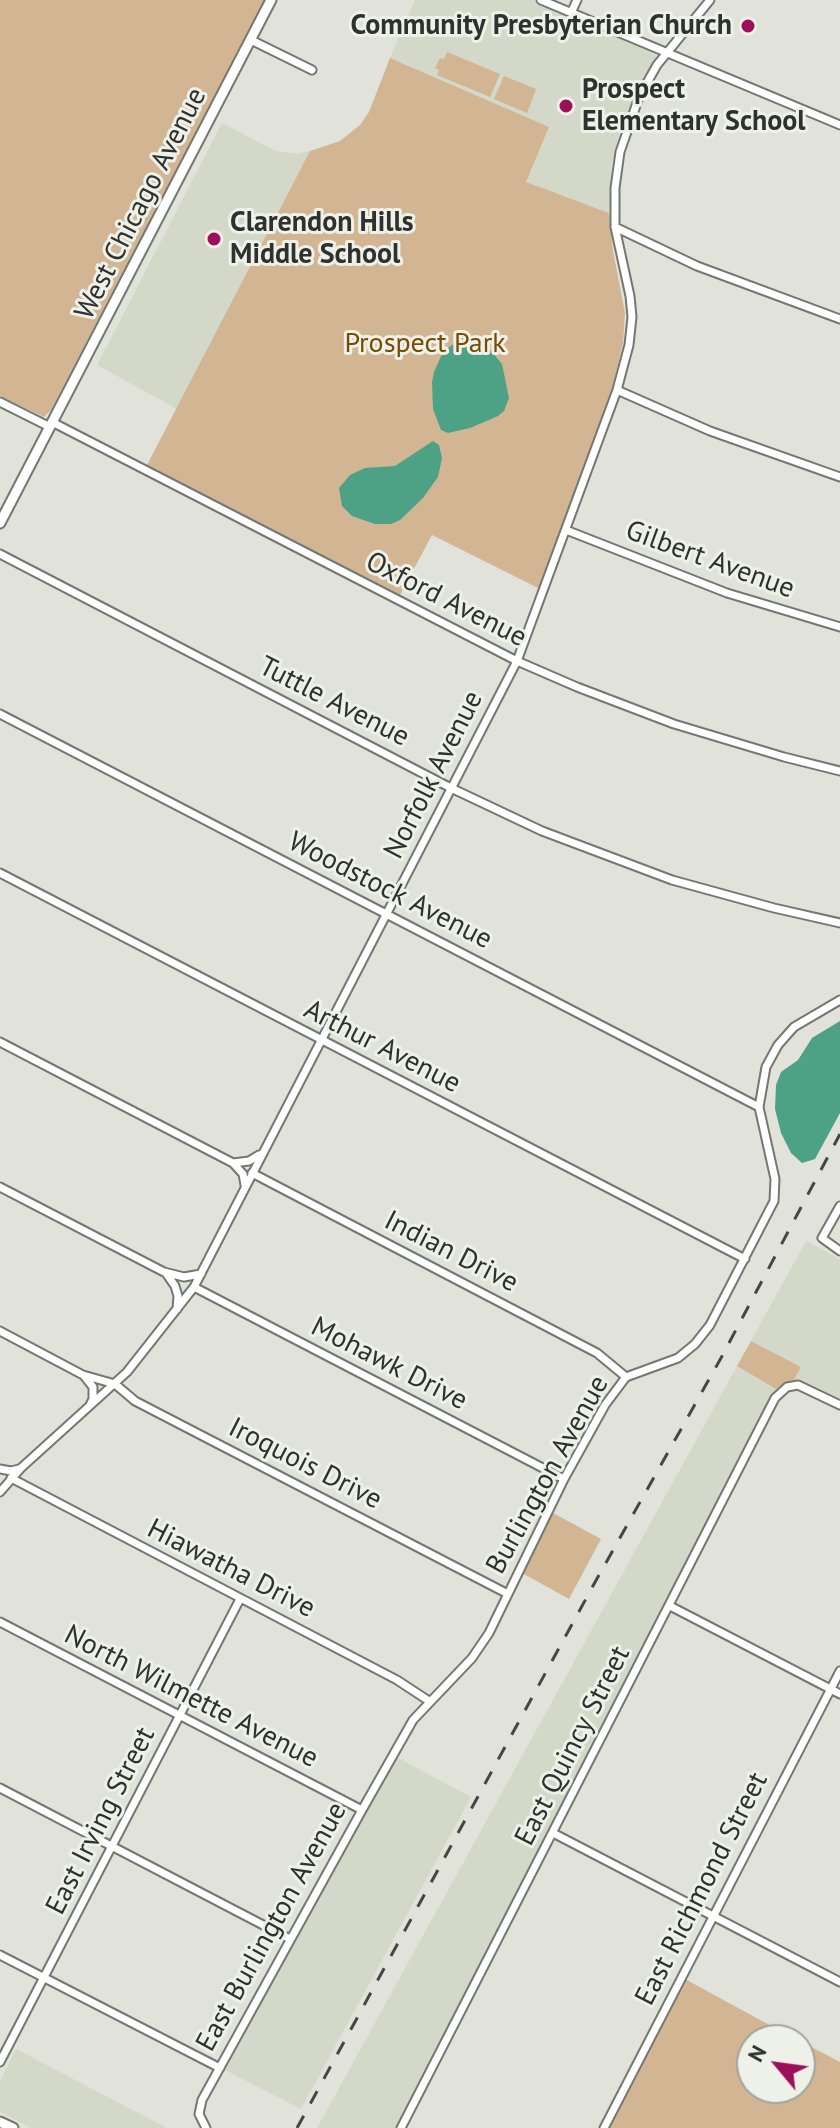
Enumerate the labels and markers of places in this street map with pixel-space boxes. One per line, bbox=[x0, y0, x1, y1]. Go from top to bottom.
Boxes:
place label: Community Presbyterian Church bbox=[351, 9, 732, 43]
marker: Community Presbyterian Church bbox=[739, 17, 757, 35]
place label: Prospect Elementary School bbox=[582, 73, 806, 139]
marker: Prospect Elementary School bbox=[557, 97, 575, 115]
place label: Clarendon Hills Middle School bbox=[230, 206, 414, 272]
marker: Clarendon Hills Middle School bbox=[205, 230, 223, 248]

